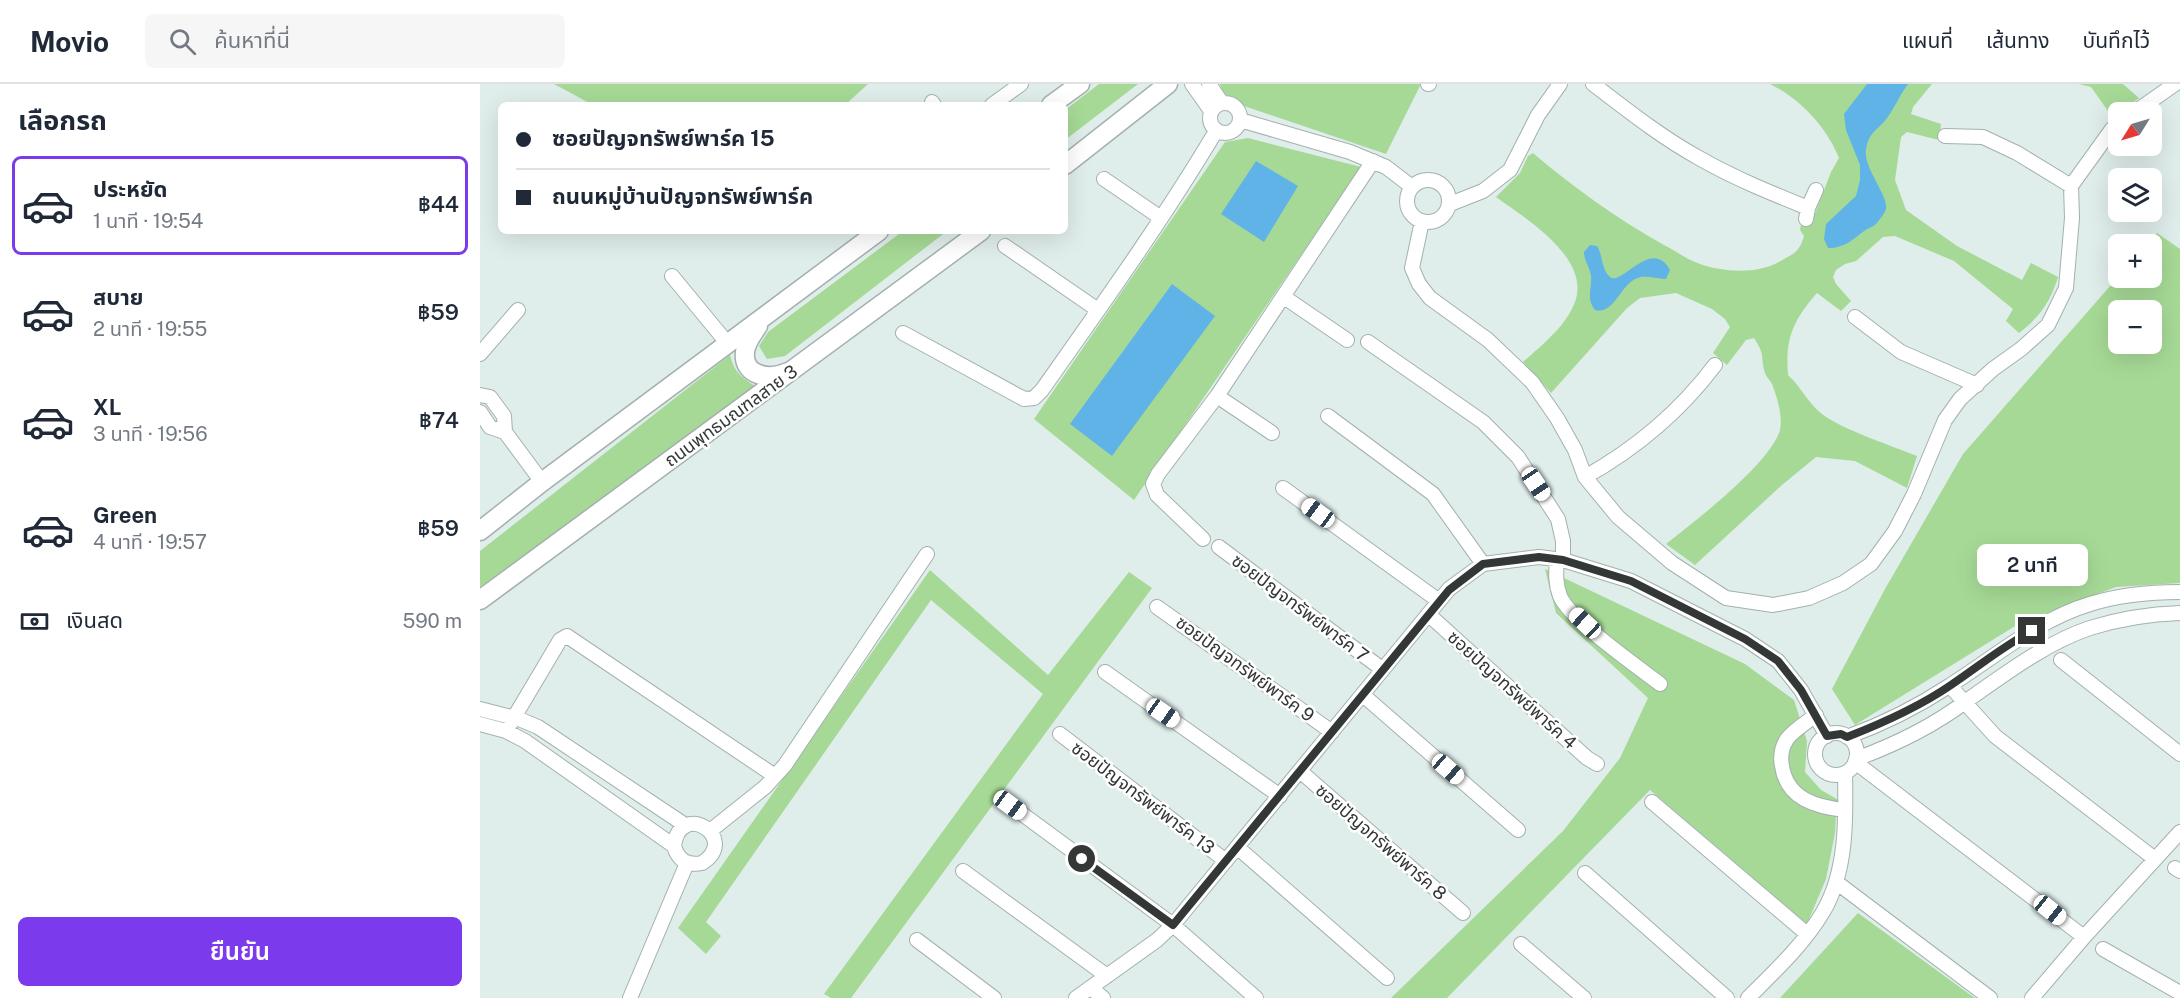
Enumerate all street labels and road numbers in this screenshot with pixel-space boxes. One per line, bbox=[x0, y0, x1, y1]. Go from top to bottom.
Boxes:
street label: ถนนพุทธมณฑลสาย 3 bbox=[660, 360, 802, 472]
street label: ซอยปัญจทรัพย์พาร์ค 7 bbox=[1228, 549, 1373, 666]
street label: ซอยปัญจทรัพย์พาร์ค 9 bbox=[1172, 611, 1319, 726]
street label: ซอยปัญจทรัพย์พาร์ค 4 bbox=[1444, 626, 1581, 753]
street label: ซอยปัญจทรัพย์พาร์ค 13 bbox=[1068, 737, 1219, 858]
street label: ซอยปัญจทรัพย์พาร์ค 8 bbox=[1312, 779, 1451, 904]

